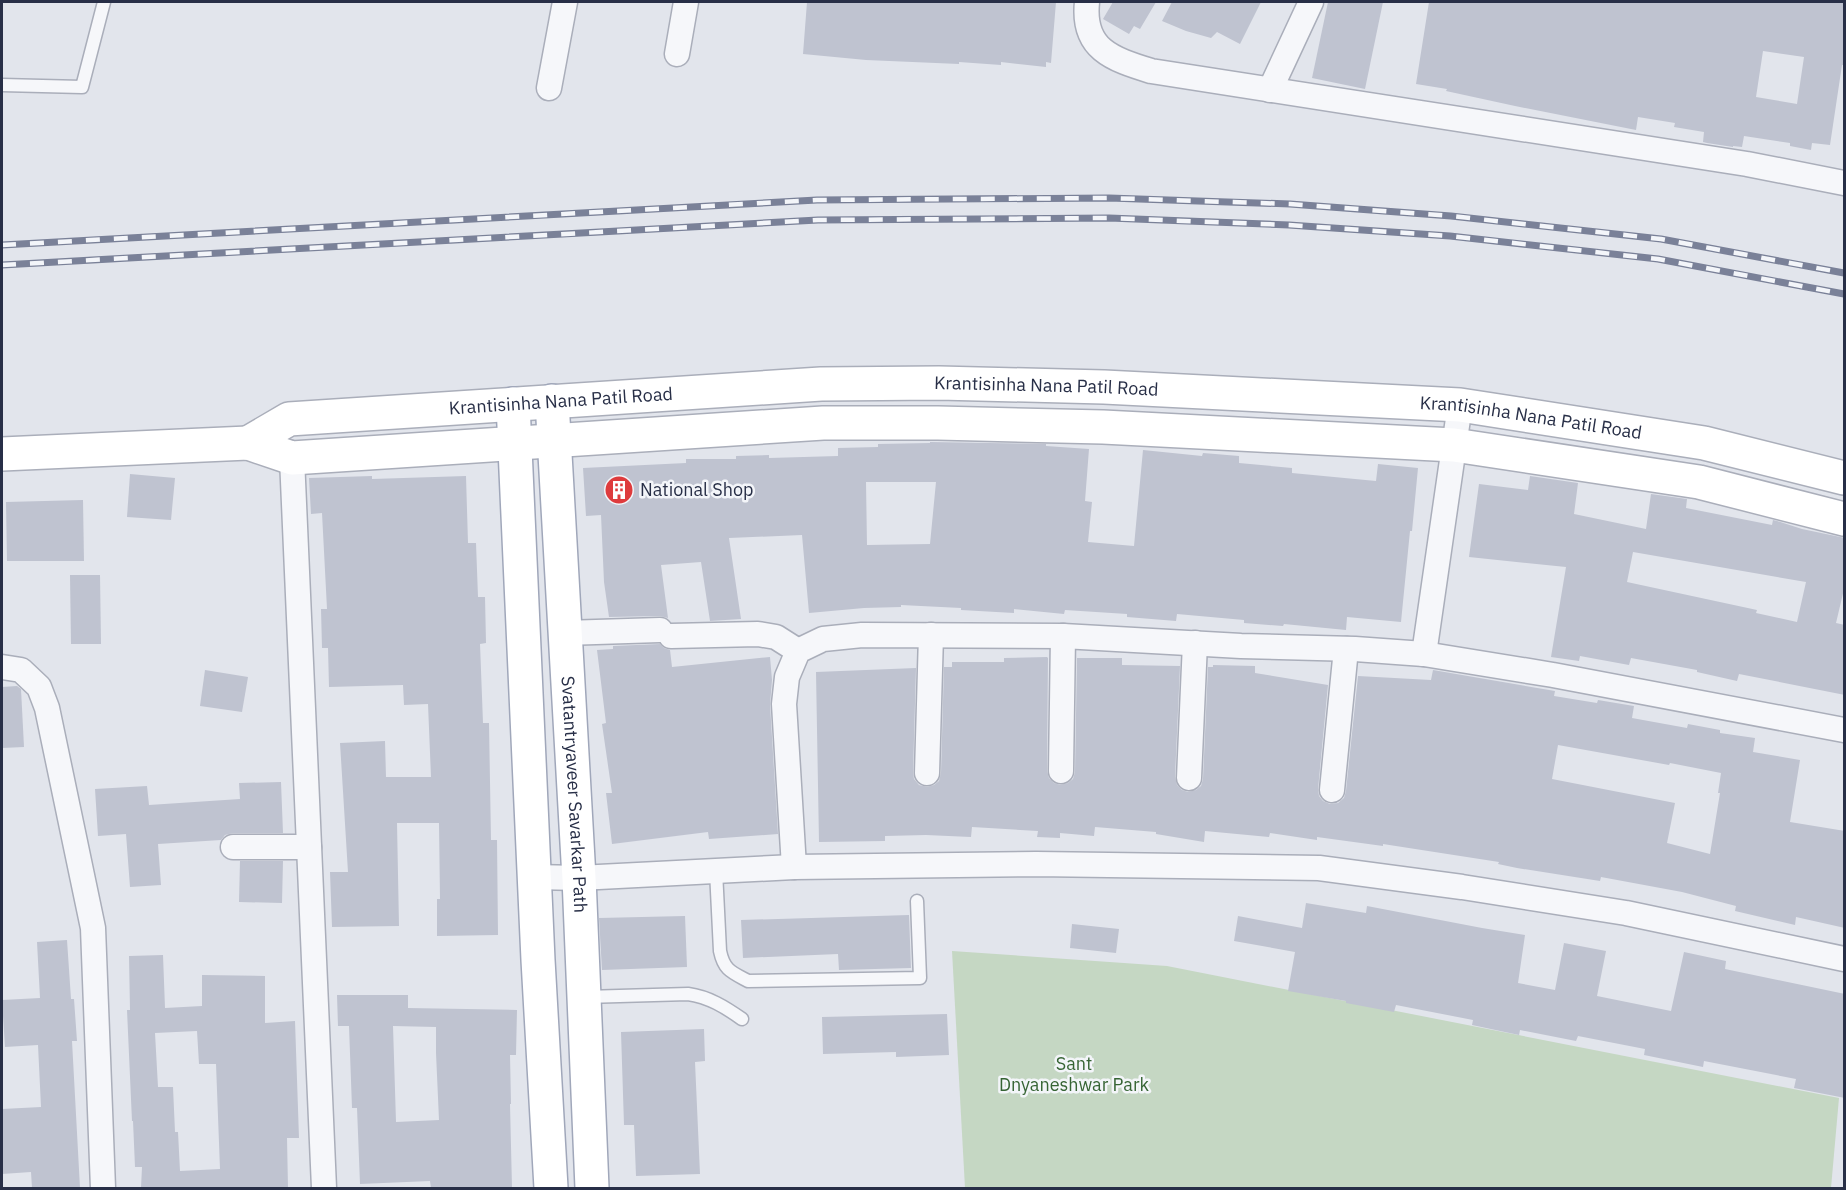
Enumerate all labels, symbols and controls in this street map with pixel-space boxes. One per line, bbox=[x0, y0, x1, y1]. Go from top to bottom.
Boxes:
street label: Krantisinha Nana Patil Road bbox=[934, 371, 1159, 401]
street label: Krantisinha Nana Patil Road bbox=[448, 382, 674, 419]
street label: Krantisinha Nana Patil Road bbox=[1419, 391, 1644, 444]
building icon: National Shop bbox=[603, 474, 635, 506]
place label: National Shop bbox=[640, 478, 753, 501]
street label: Svatantryaveer Savarkar Path bbox=[557, 675, 592, 913]
park label: Sant Dnyaneshwar Park bbox=[999, 1052, 1150, 1096]

